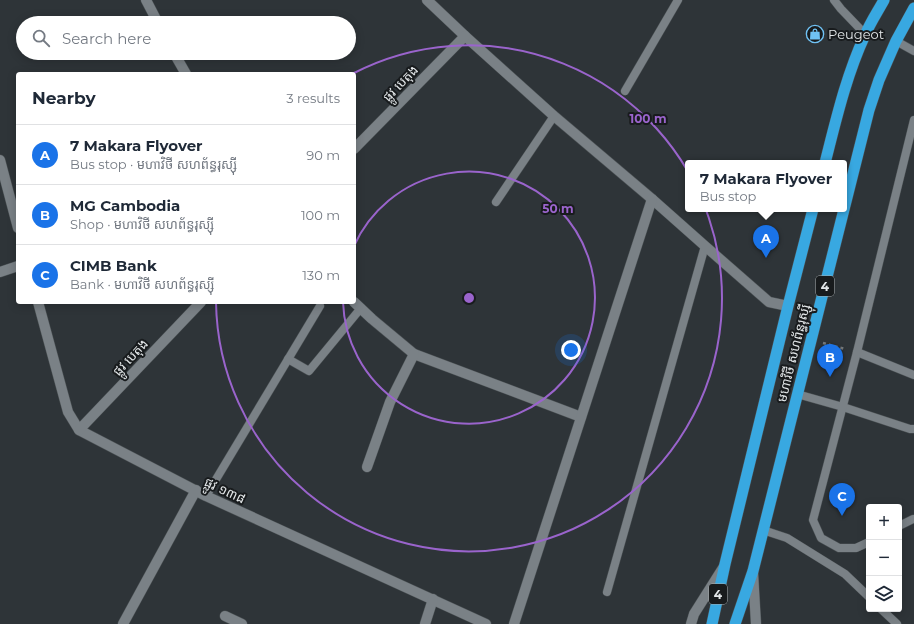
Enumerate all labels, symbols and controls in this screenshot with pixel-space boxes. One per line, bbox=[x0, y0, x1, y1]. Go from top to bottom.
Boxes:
search box bbox=[16, 16, 356, 60]
shop icon: Peugeot bbox=[805, 24, 825, 44]
place label: Peugeot bbox=[828, 26, 884, 42]
icon: search bbox=[30, 27, 52, 49]
text: Search here bbox=[62, 29, 151, 48]
street label: ផ្លូវ បេតុង bbox=[379, 61, 424, 107]
text: Nearby bbox=[32, 88, 96, 108]
text: 3 results bbox=[286, 90, 340, 106]
text: 100 m bbox=[630, 111, 666, 126]
text: 7 Makara Flyover bbox=[70, 136, 203, 155]
text: A bbox=[40, 147, 50, 163]
text: 90 m bbox=[306, 147, 340, 163]
text: Bus stop · មហាវិថី សហព័ន្ធរុស្ស៊ី bbox=[70, 156, 237, 172]
popup bbox=[685, 160, 847, 212]
text: 7 Makara Flyover bbox=[700, 169, 832, 188]
text: Bus stop bbox=[700, 188, 756, 204]
text: MG Cambodia bbox=[70, 196, 180, 215]
text: 50 m bbox=[542, 201, 574, 216]
text: B bbox=[40, 207, 50, 223]
text: 100 m bbox=[301, 207, 340, 223]
text: Shop · មហាវិថី សហព័ន្ធរុស្ស៊ី bbox=[70, 216, 214, 232]
pin: A bbox=[753, 225, 779, 258]
text: CIMB Bank bbox=[70, 256, 157, 275]
text: C bbox=[40, 267, 50, 283]
text: 130 m bbox=[302, 267, 340, 283]
text: Bank · មហាវិថី សហព័ន្ធរុស្ស៊ី bbox=[70, 276, 214, 292]
road number: 4 bbox=[816, 276, 834, 296]
centre of rings bbox=[462, 291, 476, 305]
street label: មហាវិថី សហព័ន្ធរុស្ស៊ី bbox=[773, 302, 816, 404]
street label: ផ្លូវ បេតុង bbox=[109, 335, 154, 381]
your location bbox=[561, 340, 581, 360]
pin: B bbox=[817, 344, 843, 377]
street label: ផ្លូវ ១៣៨ bbox=[200, 474, 248, 510]
pin: C bbox=[829, 483, 855, 516]
map controls bbox=[866, 504, 902, 612]
button: + bbox=[866, 504, 902, 540]
button: − bbox=[866, 540, 902, 576]
button: layers bbox=[866, 576, 902, 612]
road number: 4 bbox=[709, 584, 727, 604]

